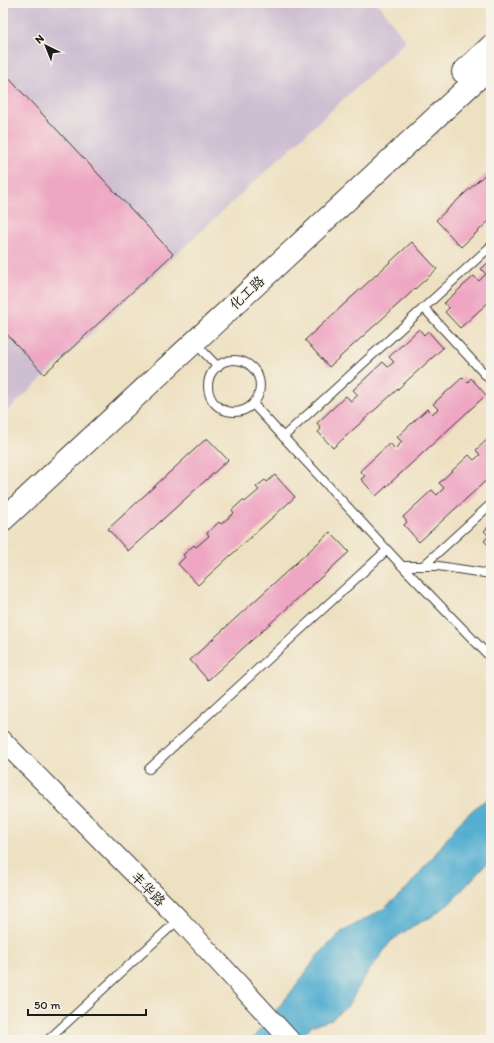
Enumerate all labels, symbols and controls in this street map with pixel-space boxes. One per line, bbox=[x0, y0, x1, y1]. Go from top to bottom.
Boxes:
north arrow bbox=[26, 26, 66, 66]
text: N bbox=[32, 32, 47, 46]
street label: 化工路 bbox=[226, 272, 268, 314]
street label: 丰华路 bbox=[127, 868, 169, 910]
scale bar bbox=[28, 991, 146, 1017]
text: 50 m bbox=[34, 998, 60, 1012]

